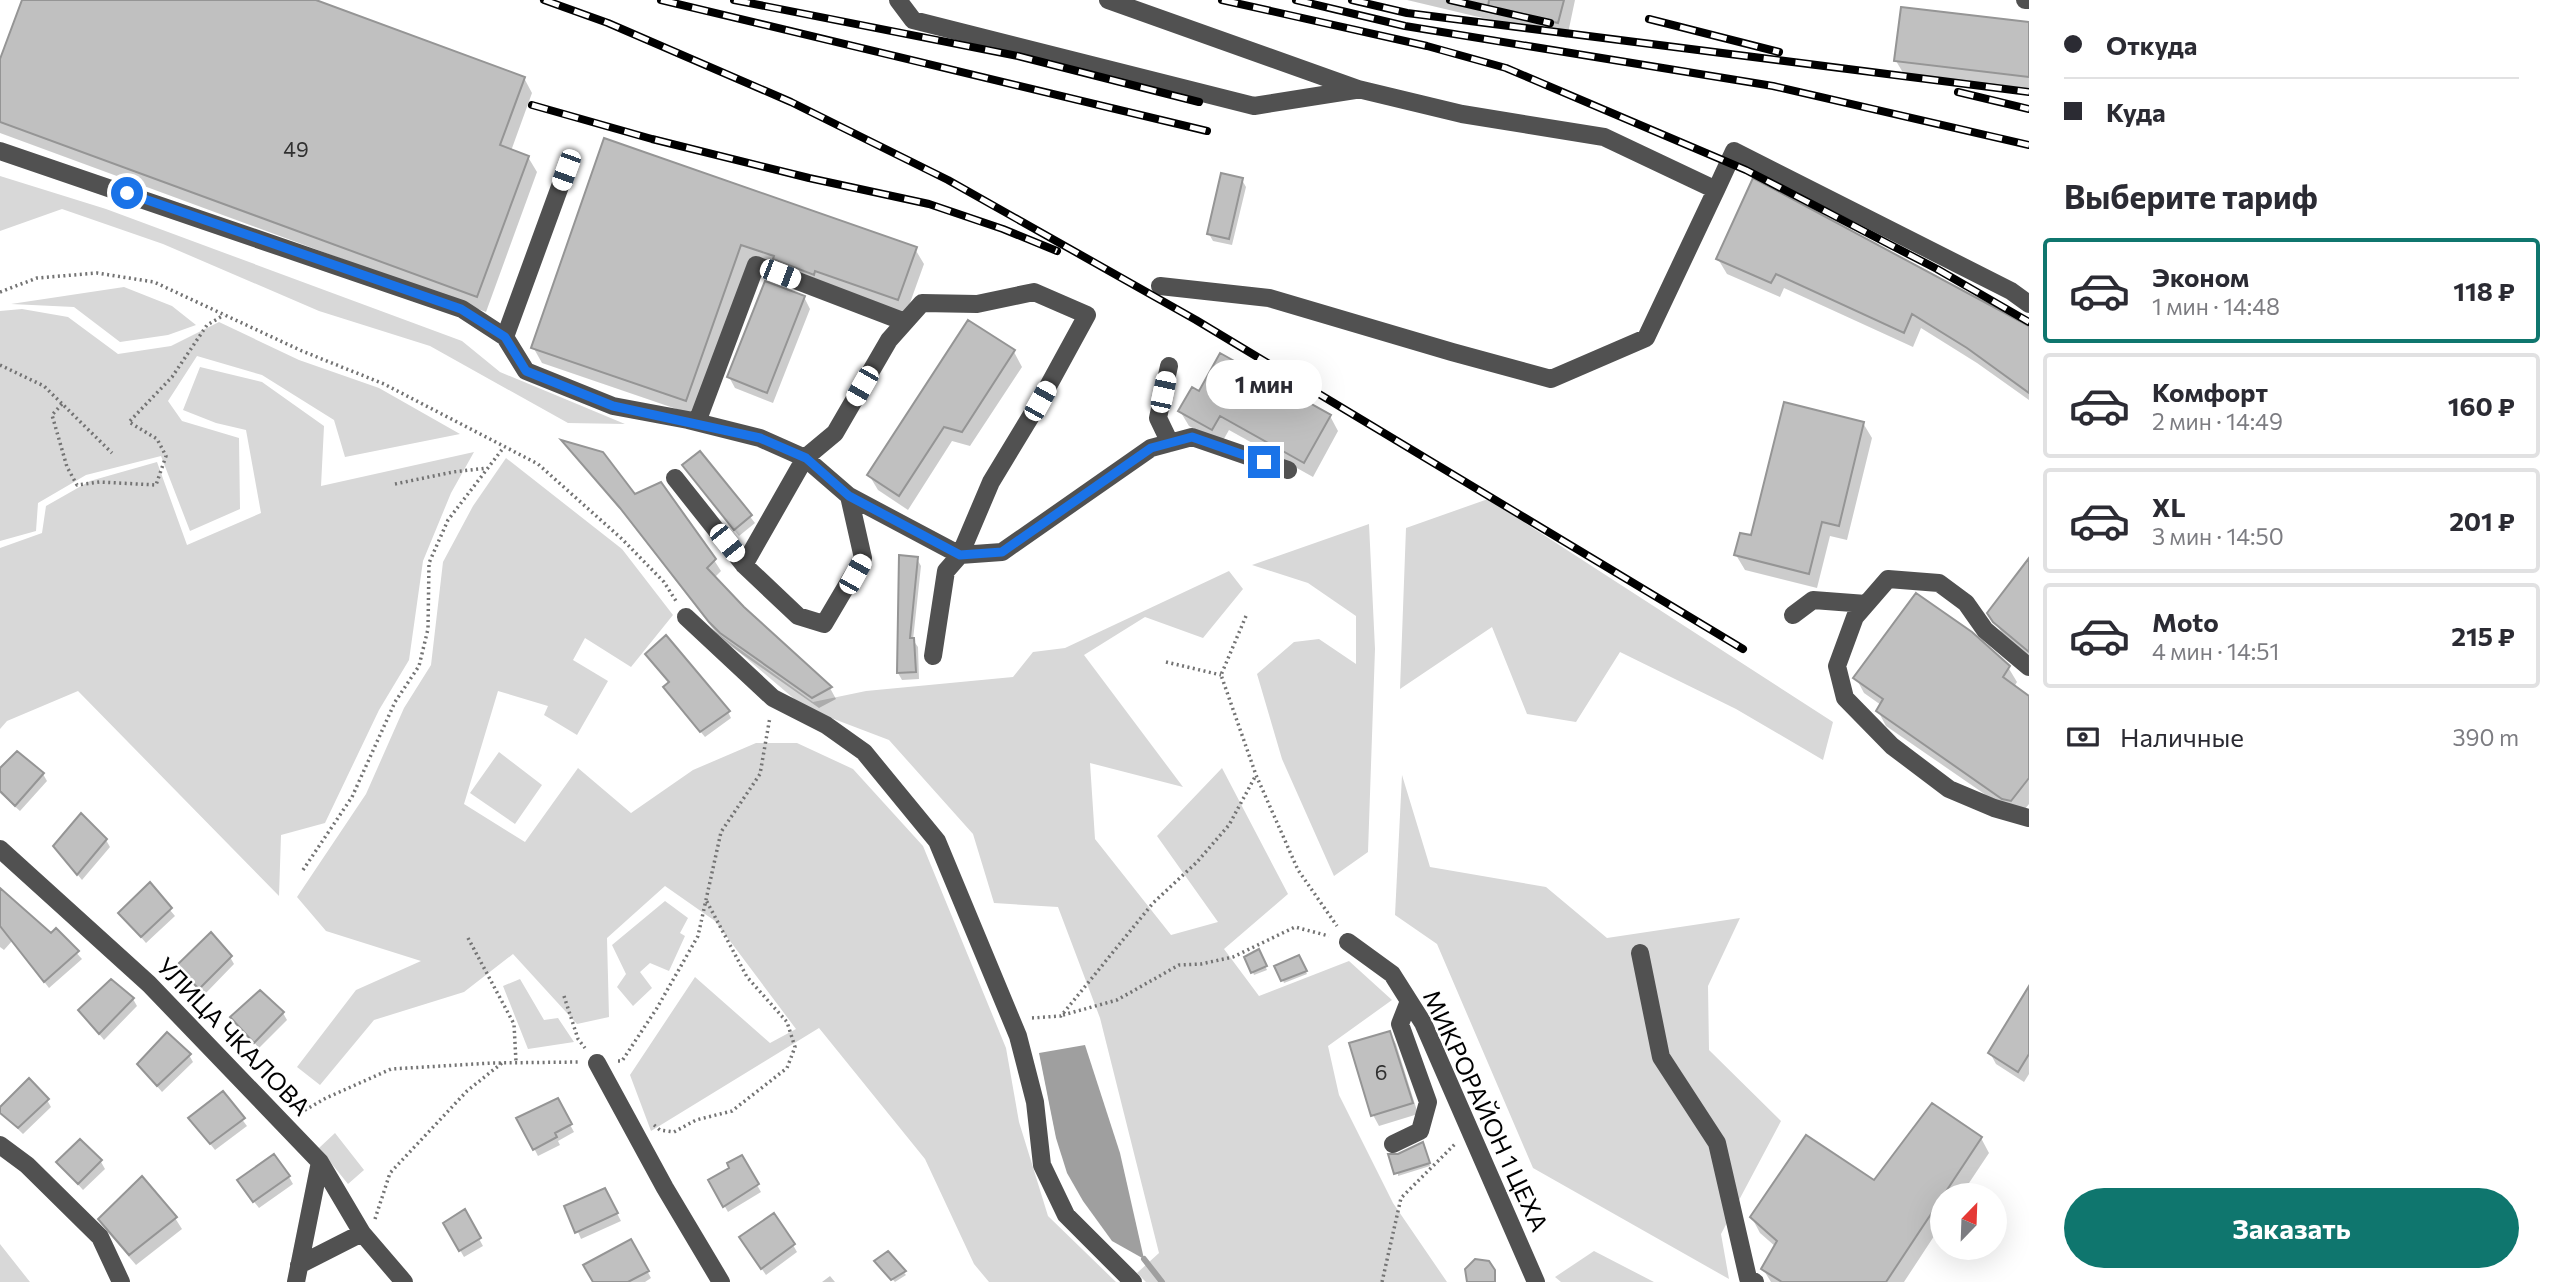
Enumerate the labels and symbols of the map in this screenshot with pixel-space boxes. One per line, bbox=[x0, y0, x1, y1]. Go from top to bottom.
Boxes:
house number: 49 bbox=[283, 136, 309, 161]
car bbox=[549, 147, 584, 193]
route start bbox=[111, 177, 143, 209]
car bbox=[757, 257, 804, 291]
callout: 1 мин bbox=[1206, 360, 1322, 410]
car bbox=[843, 363, 882, 409]
car bbox=[1149, 369, 1178, 415]
car bbox=[1021, 378, 1060, 424]
route end bbox=[1248, 446, 1280, 478]
car bbox=[706, 520, 749, 566]
car bbox=[836, 551, 875, 597]
street label: УЛИЦА ЧКАЛОВА bbox=[151, 951, 317, 1121]
street label: МИКРОРАЙОН 1 ЦЕХА bbox=[1418, 985, 1555, 1236]
house number: 6 bbox=[1375, 1059, 1387, 1084]
north arrow bbox=[1930, 1183, 2007, 1260]

